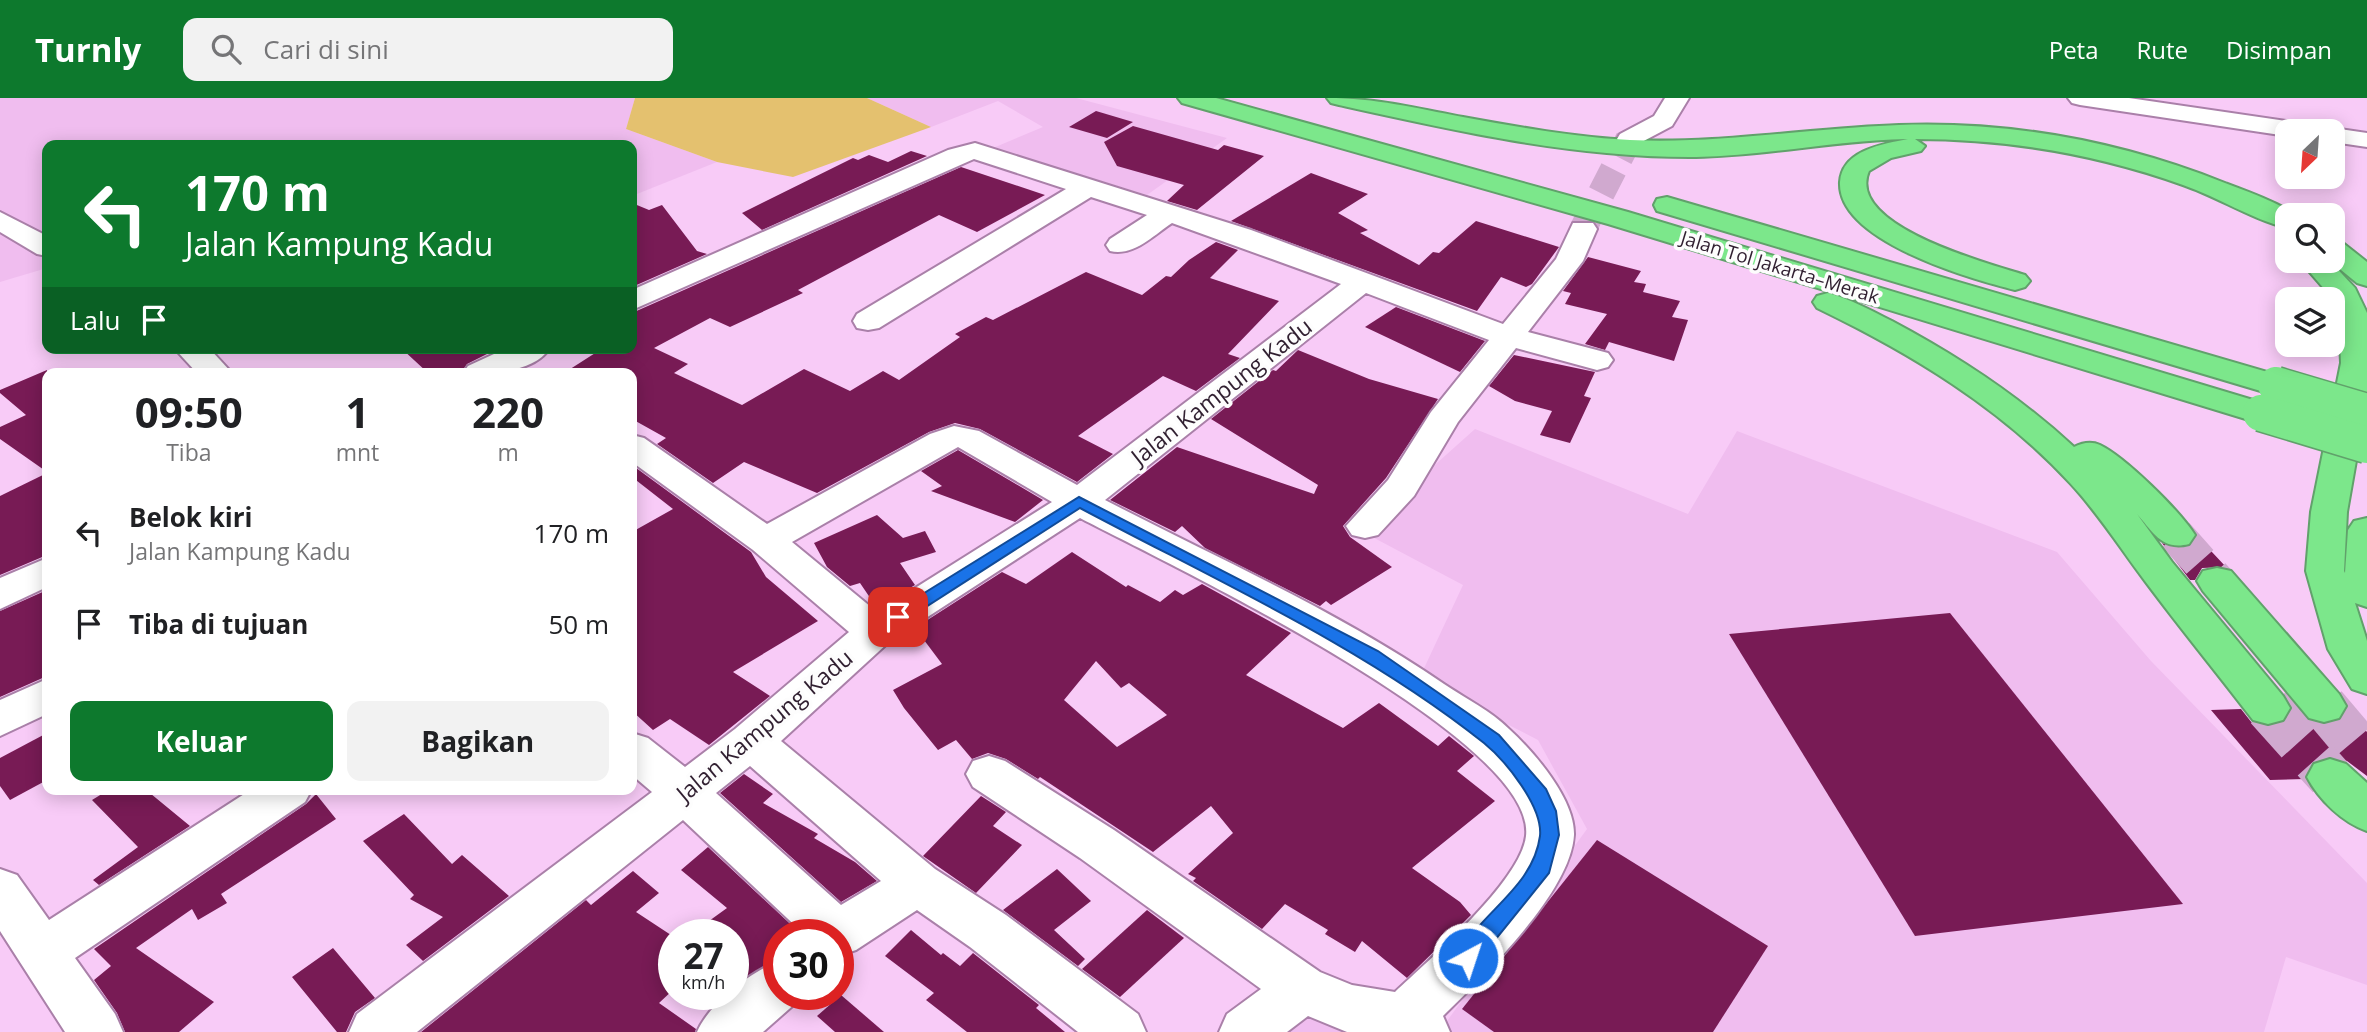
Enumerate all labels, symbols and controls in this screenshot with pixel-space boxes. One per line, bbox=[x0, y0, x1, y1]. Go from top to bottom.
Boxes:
search box bbox=[183, 18, 673, 81]
text: Turnly bbox=[35, 27, 141, 72]
icon: search bbox=[207, 30, 245, 68]
text: Cari di sini bbox=[263, 31, 389, 67]
text: Peta bbox=[2049, 33, 2099, 66]
text: Rute bbox=[2137, 33, 2188, 66]
text: Disimpan bbox=[2226, 33, 2332, 66]
north arrow bbox=[2275, 119, 2345, 189]
map controls bbox=[2275, 119, 2345, 357]
text: 170 m bbox=[185, 159, 330, 225]
icon: left bbox=[70, 168, 161, 259]
button: search bbox=[2275, 203, 2345, 273]
text: Jalan Kampung Kadu bbox=[185, 222, 493, 265]
street label: Jalan Tol Jakarta–Merak bbox=[1676, 224, 1882, 310]
button: layers bbox=[2275, 287, 2345, 357]
icon: arrive bbox=[135, 301, 173, 339]
text: Lalu bbox=[70, 302, 121, 338]
street label: Jalan Kampung Kadu bbox=[1122, 310, 1318, 473]
text: 09:50 bbox=[135, 383, 243, 440]
text: 1 bbox=[345, 383, 369, 440]
text: 220 bbox=[472, 383, 544, 440]
text: Tiba bbox=[166, 436, 212, 468]
text: mnt bbox=[336, 436, 379, 468]
text: m bbox=[497, 436, 519, 468]
text: Belok kiri bbox=[129, 499, 253, 535]
icon: left bbox=[70, 514, 108, 552]
text: 170 m bbox=[534, 515, 609, 551]
text: Jalan Kampung Kadu bbox=[129, 535, 351, 567]
pin bbox=[868, 587, 928, 647]
icon: arrive bbox=[879, 598, 917, 636]
icon: arrive bbox=[70, 605, 108, 643]
text: Tiba di tujuan bbox=[129, 606, 308, 642]
text: 50 m bbox=[548, 606, 609, 642]
street label: Jalan Kampung Kadu bbox=[667, 642, 859, 810]
button: Keluar bbox=[70, 701, 333, 781]
button: Bagikan bbox=[347, 701, 609, 781]
speed limit sign: 30 bbox=[763, 919, 854, 1010]
position arrow bbox=[1431, 921, 1505, 995]
text: 27 bbox=[683, 932, 724, 979]
text: km/h bbox=[682, 970, 725, 994]

